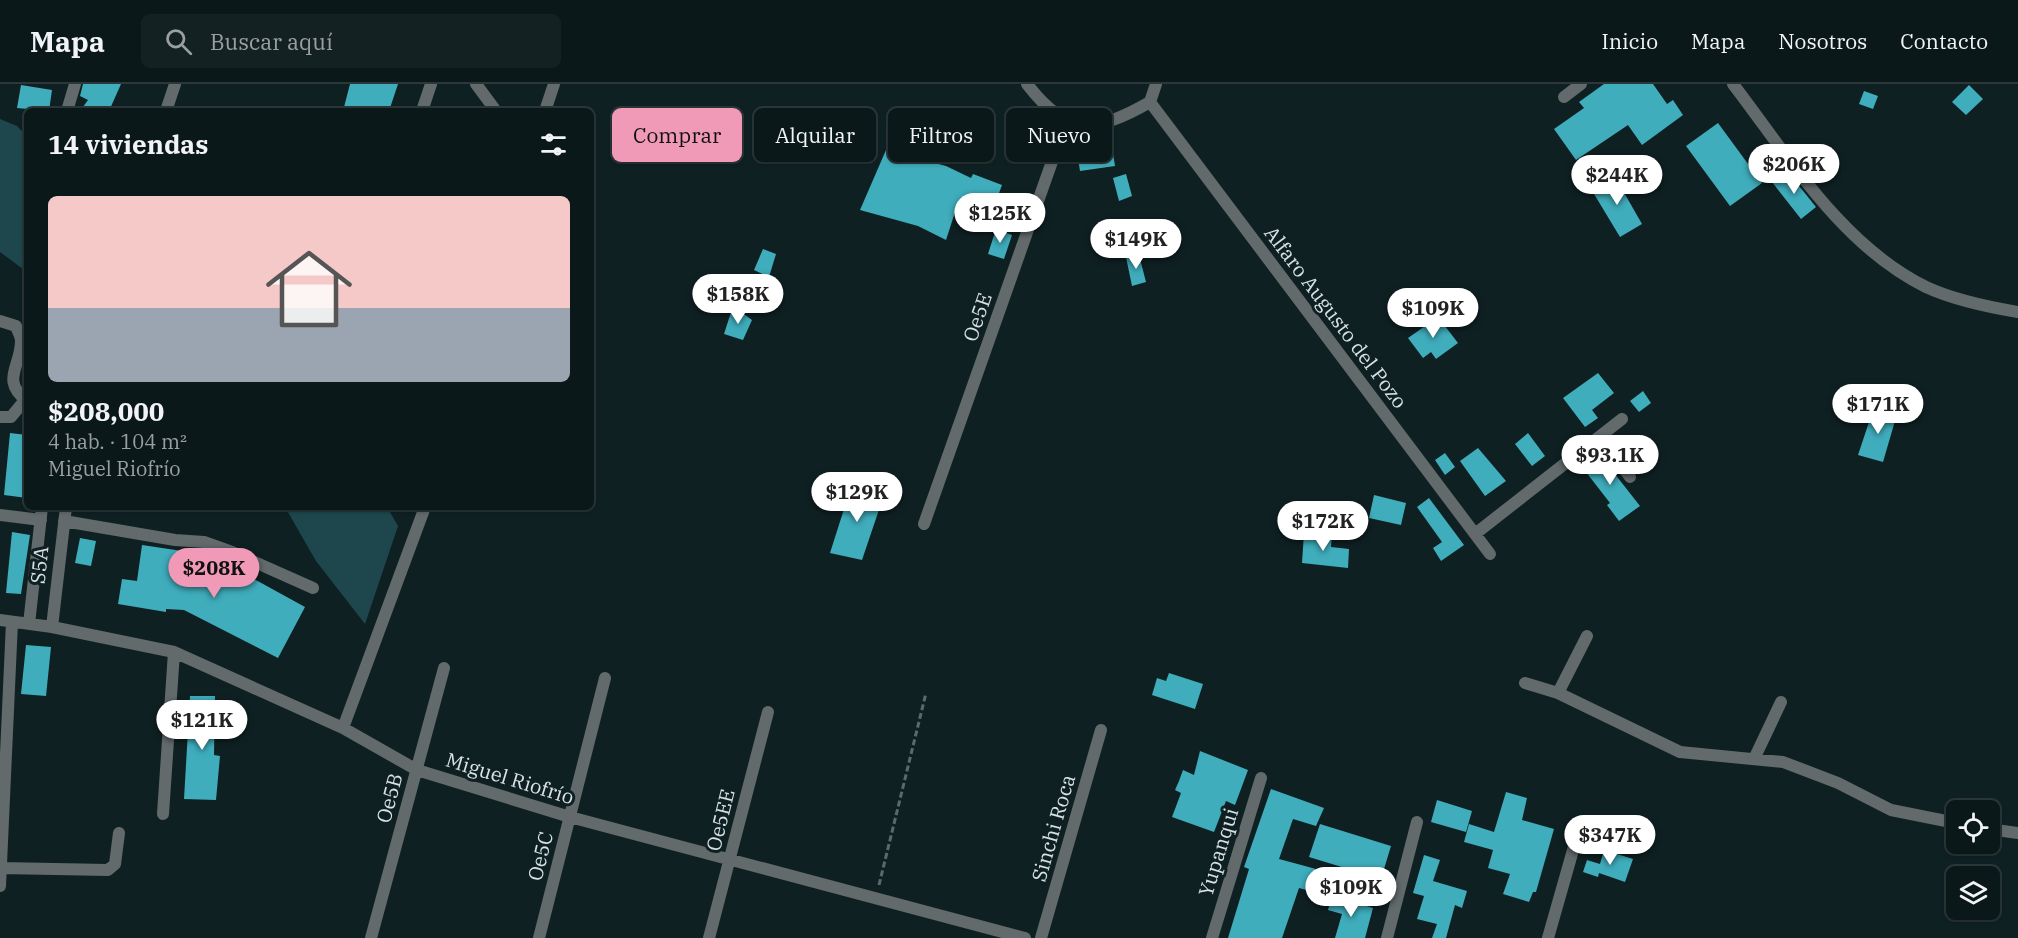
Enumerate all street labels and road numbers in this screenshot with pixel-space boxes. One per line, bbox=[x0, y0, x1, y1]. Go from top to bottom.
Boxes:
street label: Alfaro Augusto del Pozo bbox=[1259, 220, 1413, 414]
street label: Oe5E bbox=[956, 289, 998, 345]
street label: S5A bbox=[24, 545, 54, 585]
street label: Miguel Riofrío bbox=[443, 746, 577, 810]
street label: Oe5B bbox=[369, 770, 409, 826]
street label: Sinchi Roca bbox=[1025, 771, 1081, 885]
street label: Oe5EE bbox=[699, 786, 741, 854]
street label: Yupanqui bbox=[1192, 805, 1244, 899]
street label: Oe5C bbox=[521, 828, 559, 884]

